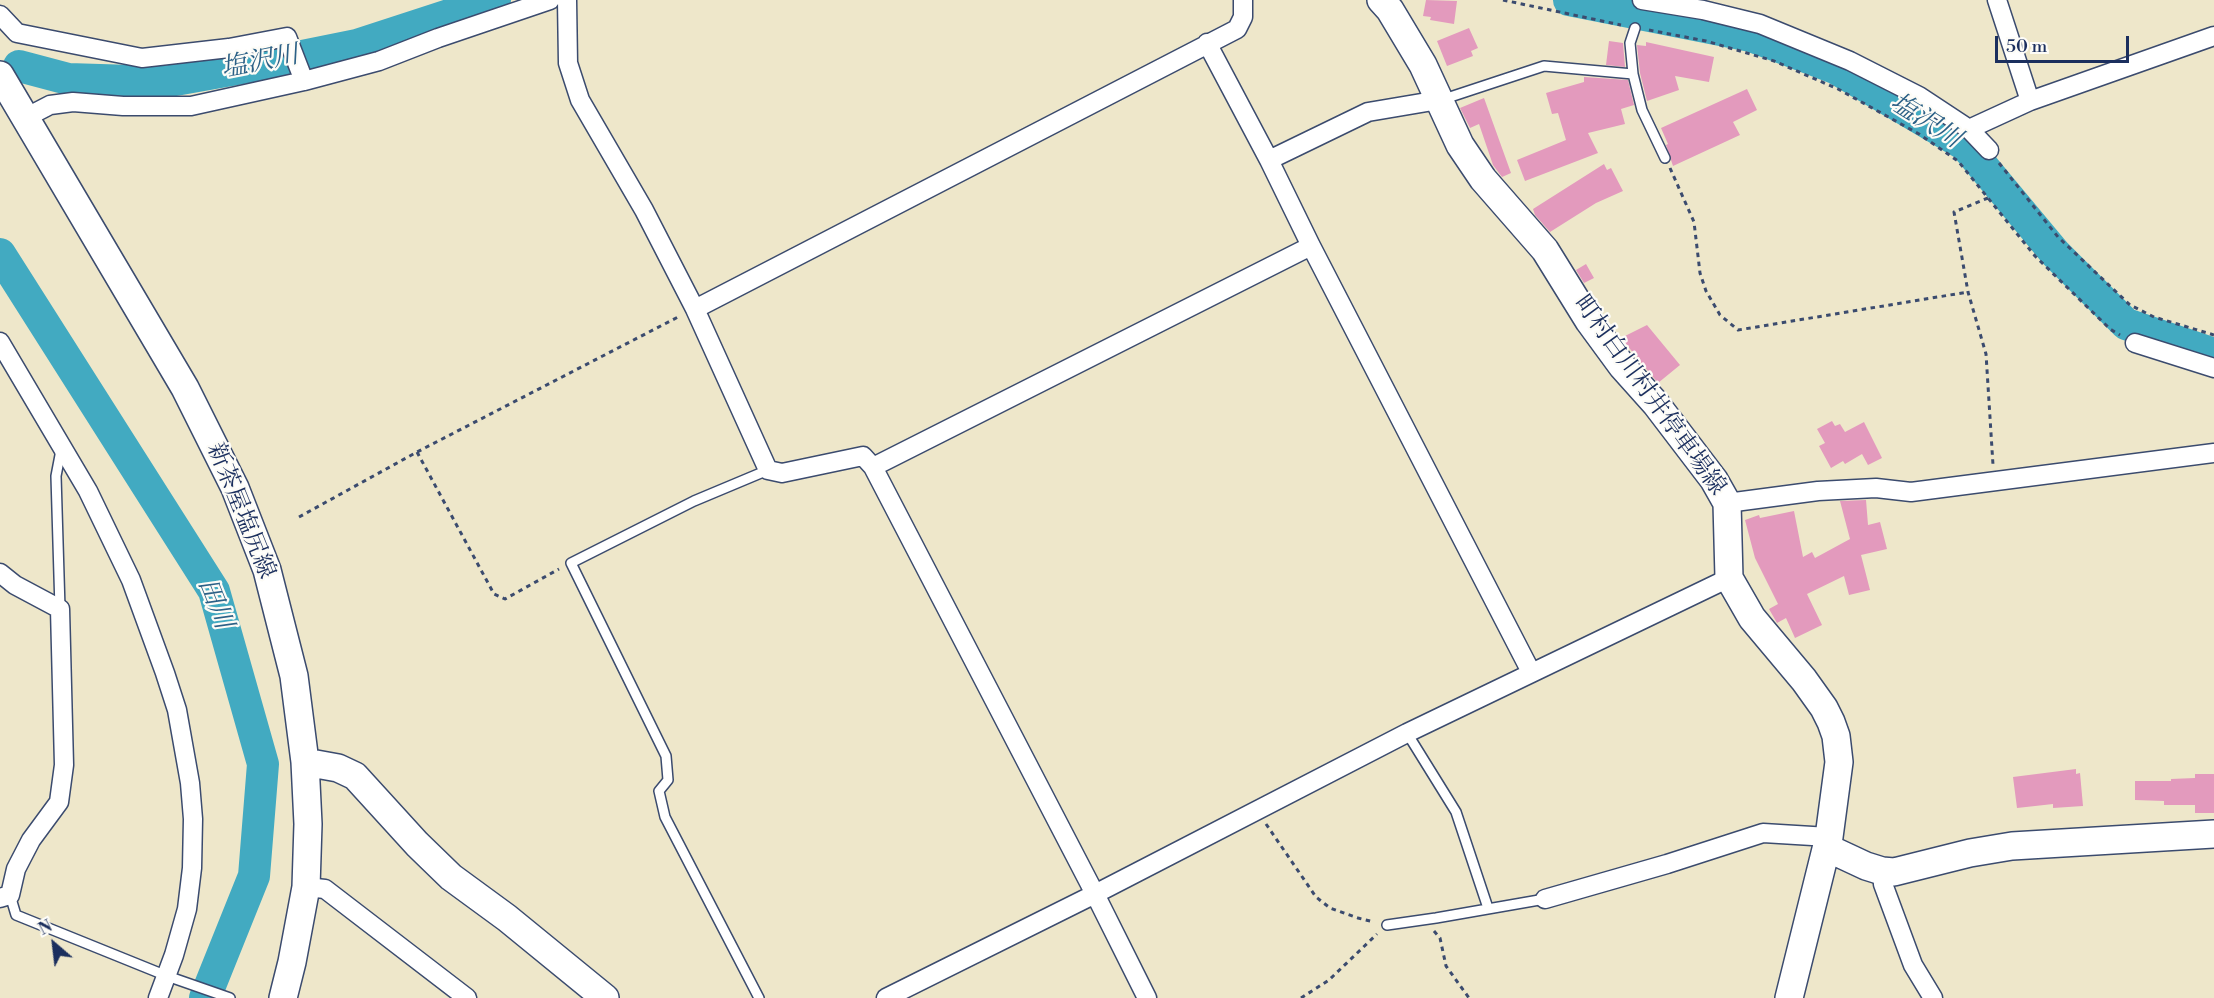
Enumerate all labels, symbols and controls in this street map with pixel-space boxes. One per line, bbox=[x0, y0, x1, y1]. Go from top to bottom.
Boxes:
scale bar bbox=[1998, 24, 2132, 62]
text: 50 m bbox=[2006, 35, 2047, 58]
water label: 塩沢川 bbox=[219, 40, 301, 86]
water label: 塩沢川 bbox=[1884, 88, 1966, 156]
street label: 町村白川村井停車場線 bbox=[1567, 290, 1731, 502]
street label: 新茶屋塩尻線 bbox=[200, 439, 280, 583]
water label: 田川 bbox=[190, 574, 238, 634]
north arrow bbox=[24, 914, 84, 974]
text: N bbox=[35, 916, 56, 940]

